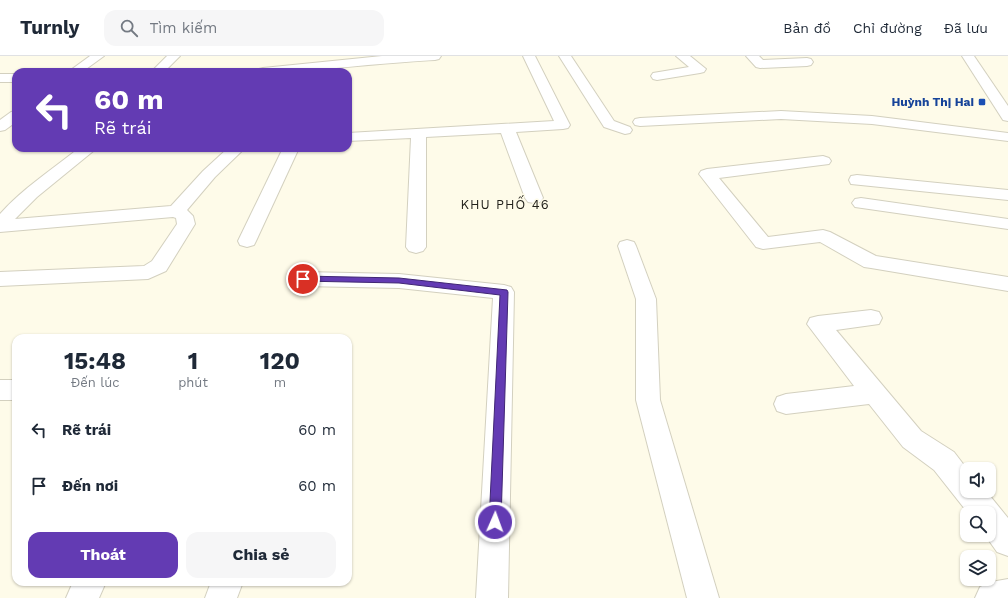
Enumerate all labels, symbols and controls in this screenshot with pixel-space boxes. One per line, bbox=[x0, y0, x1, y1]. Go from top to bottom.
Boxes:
search box bbox=[104, 10, 384, 46]
text: Turnly bbox=[20, 16, 80, 39]
icon: search bbox=[118, 17, 140, 39]
text: Tìm kiếm bbox=[150, 19, 217, 37]
text: Bản đồ bbox=[783, 20, 831, 36]
text: Chỉ đường bbox=[853, 20, 922, 36]
text: Đã lưu bbox=[944, 20, 988, 36]
text: 60 m bbox=[94, 83, 164, 116]
icon: left bbox=[28, 84, 80, 136]
place label: Huỳnh Thị Hai bbox=[891, 95, 974, 109]
marker: Huỳnh Thị Hai bbox=[977, 97, 987, 107]
text: Rẽ trái bbox=[94, 117, 151, 138]
district label: KHU PHỐ 46 bbox=[460, 195, 550, 212]
pin bbox=[286, 262, 320, 296]
icon: arrive bbox=[292, 268, 314, 290]
text: 15:48 bbox=[64, 347, 126, 375]
text: 1 bbox=[188, 347, 198, 375]
text: 120 bbox=[260, 347, 300, 375]
text: Đến lúc bbox=[71, 375, 120, 390]
text: phút bbox=[178, 375, 208, 390]
text: m bbox=[274, 375, 286, 390]
icon: left bbox=[28, 419, 50, 441]
text: Rẽ trái bbox=[62, 421, 111, 439]
text: 60 m bbox=[298, 421, 336, 439]
map controls bbox=[960, 462, 996, 586]
button: sound bbox=[960, 462, 996, 498]
icon: arrive bbox=[28, 475, 50, 497]
text: Đến nơi bbox=[62, 477, 118, 495]
text: 60 m bbox=[298, 477, 336, 495]
position arrow bbox=[474, 501, 516, 543]
button: search bbox=[960, 506, 996, 542]
button: Thoát bbox=[28, 532, 178, 578]
button: Chia sẻ bbox=[186, 532, 336, 578]
button: layers bbox=[960, 550, 996, 586]

